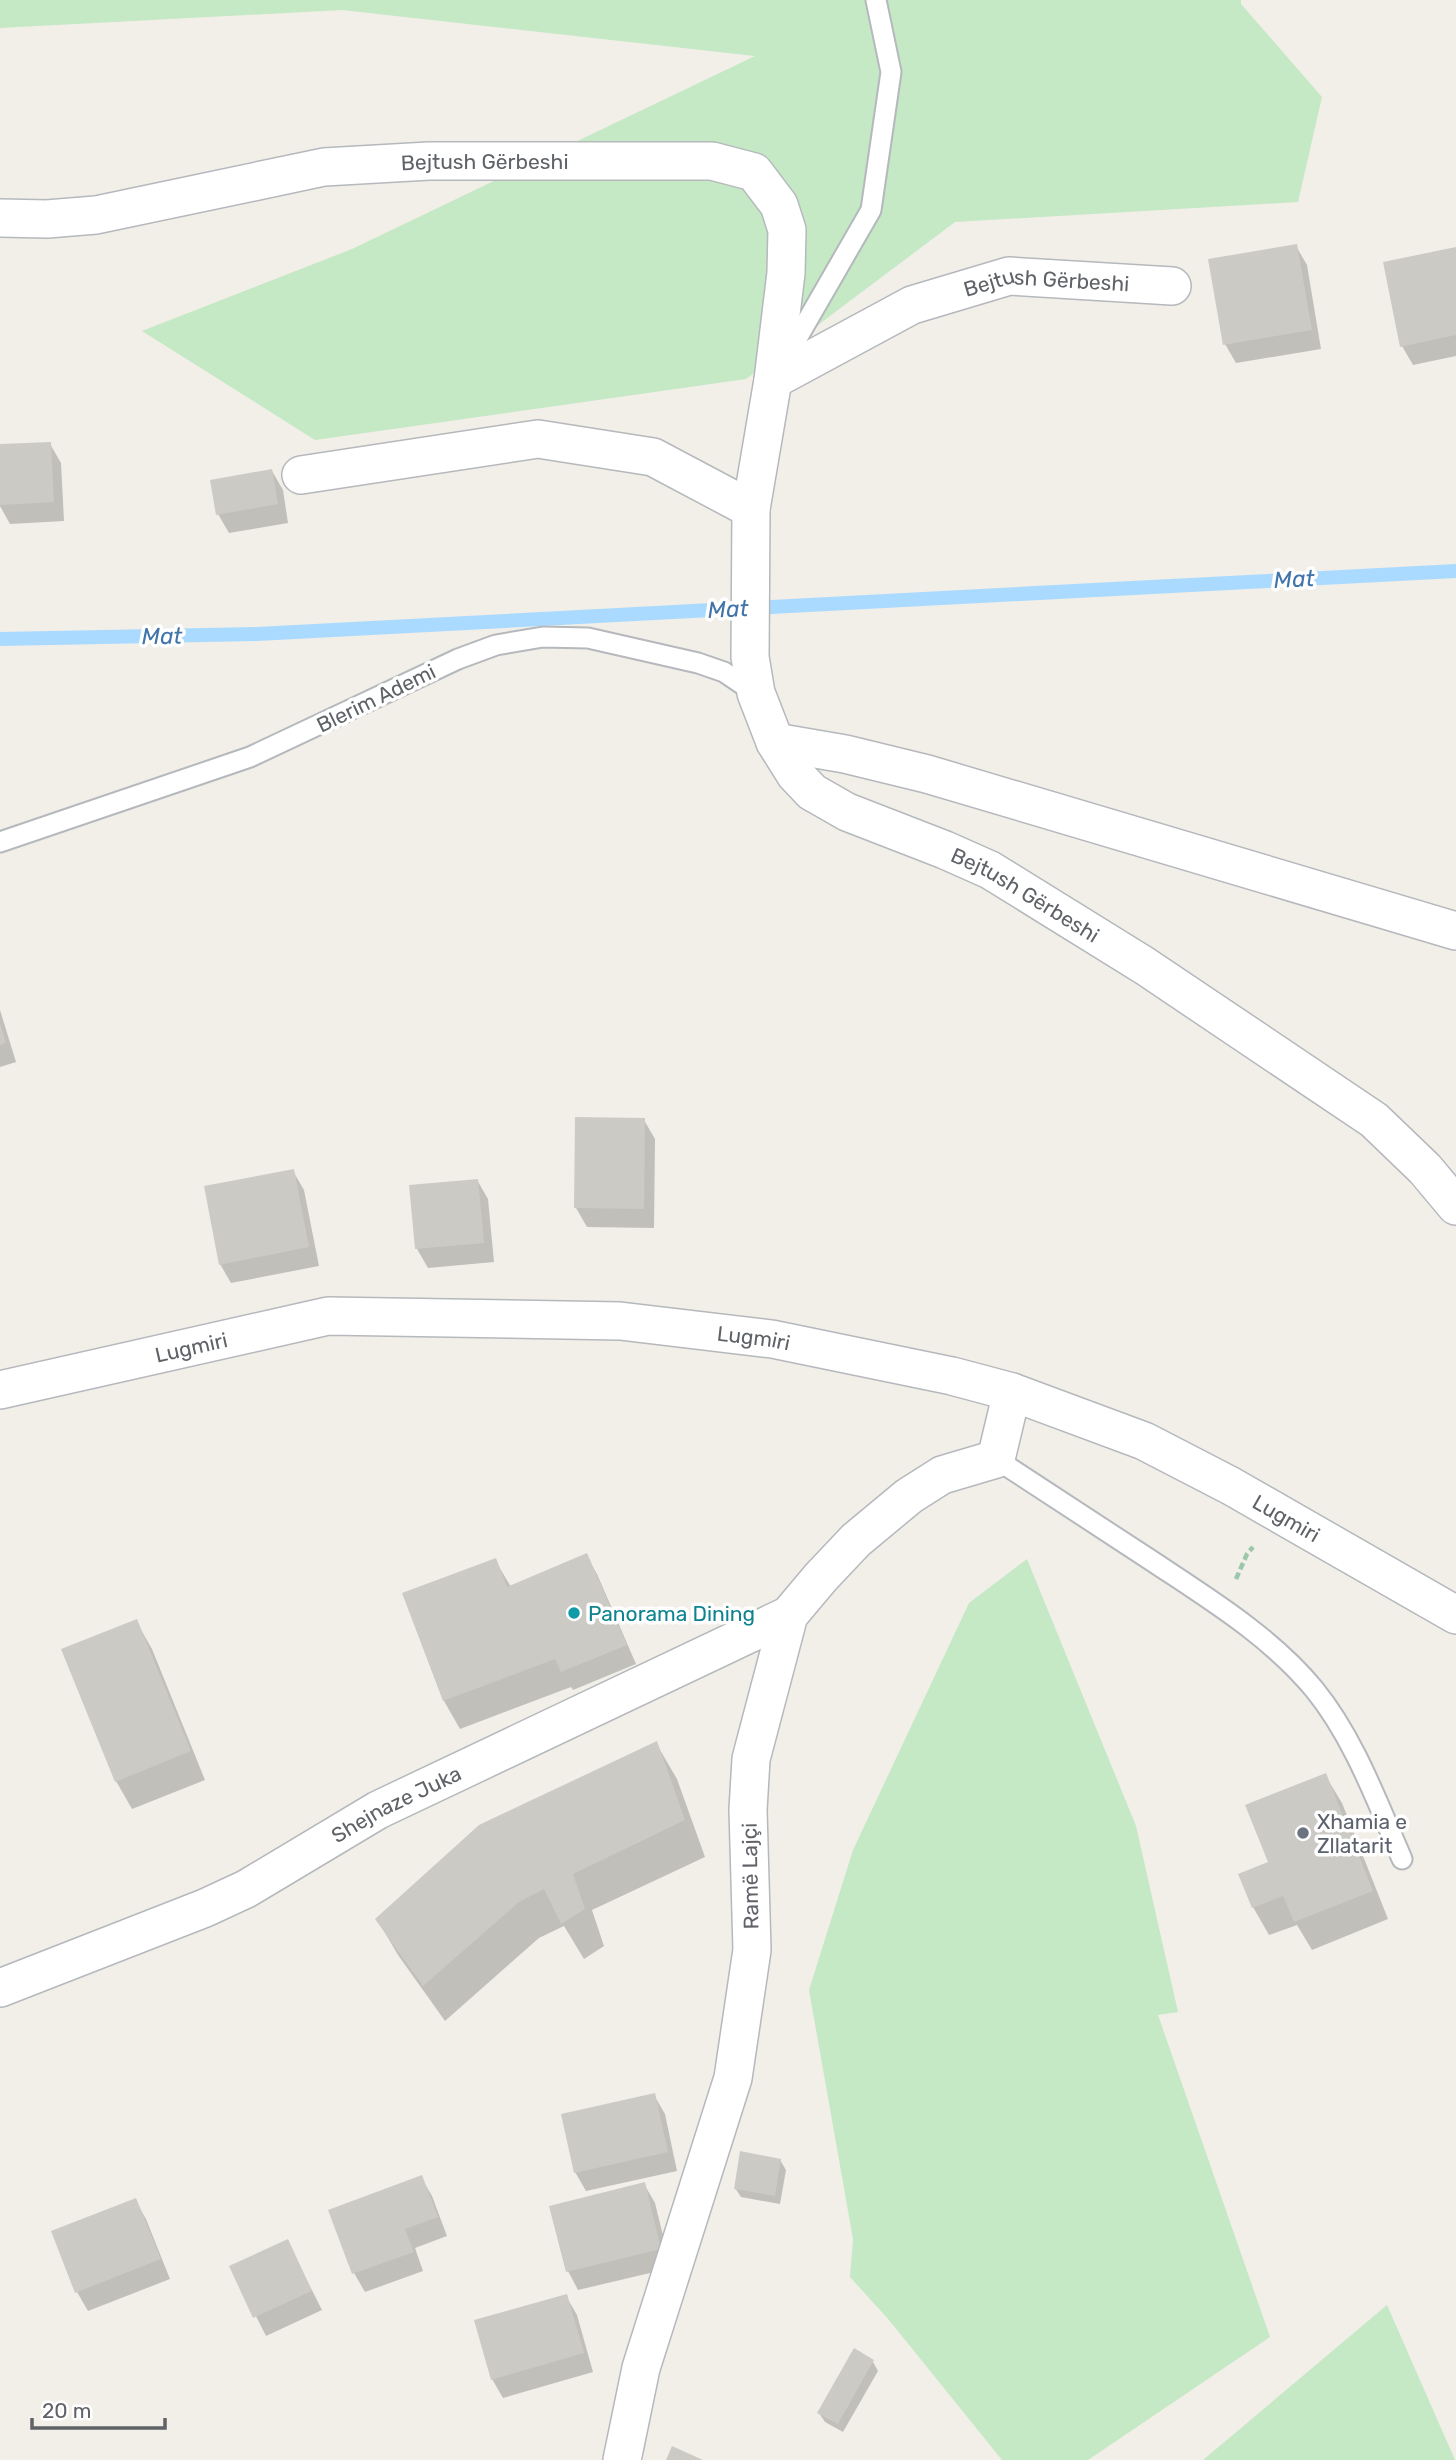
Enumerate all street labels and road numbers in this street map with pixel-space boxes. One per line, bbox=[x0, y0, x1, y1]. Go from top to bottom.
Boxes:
street label: Bejtush Gërbeshi bbox=[400, 149, 568, 175]
street label: Bejtush Gërbeshi bbox=[960, 263, 1130, 301]
street label: Blerim Ademi bbox=[312, 658, 440, 738]
street label: Bejtush Gërbeshi bbox=[947, 842, 1104, 947]
street label: Lugmiri bbox=[716, 1320, 793, 1355]
street label: Lugmiri bbox=[153, 1327, 230, 1367]
street label: Lugmiri bbox=[1248, 1489, 1325, 1547]
street label: Shejnaze Juka bbox=[327, 1760, 465, 1848]
street label: Ramë Lajçi bbox=[737, 1823, 763, 1929]

